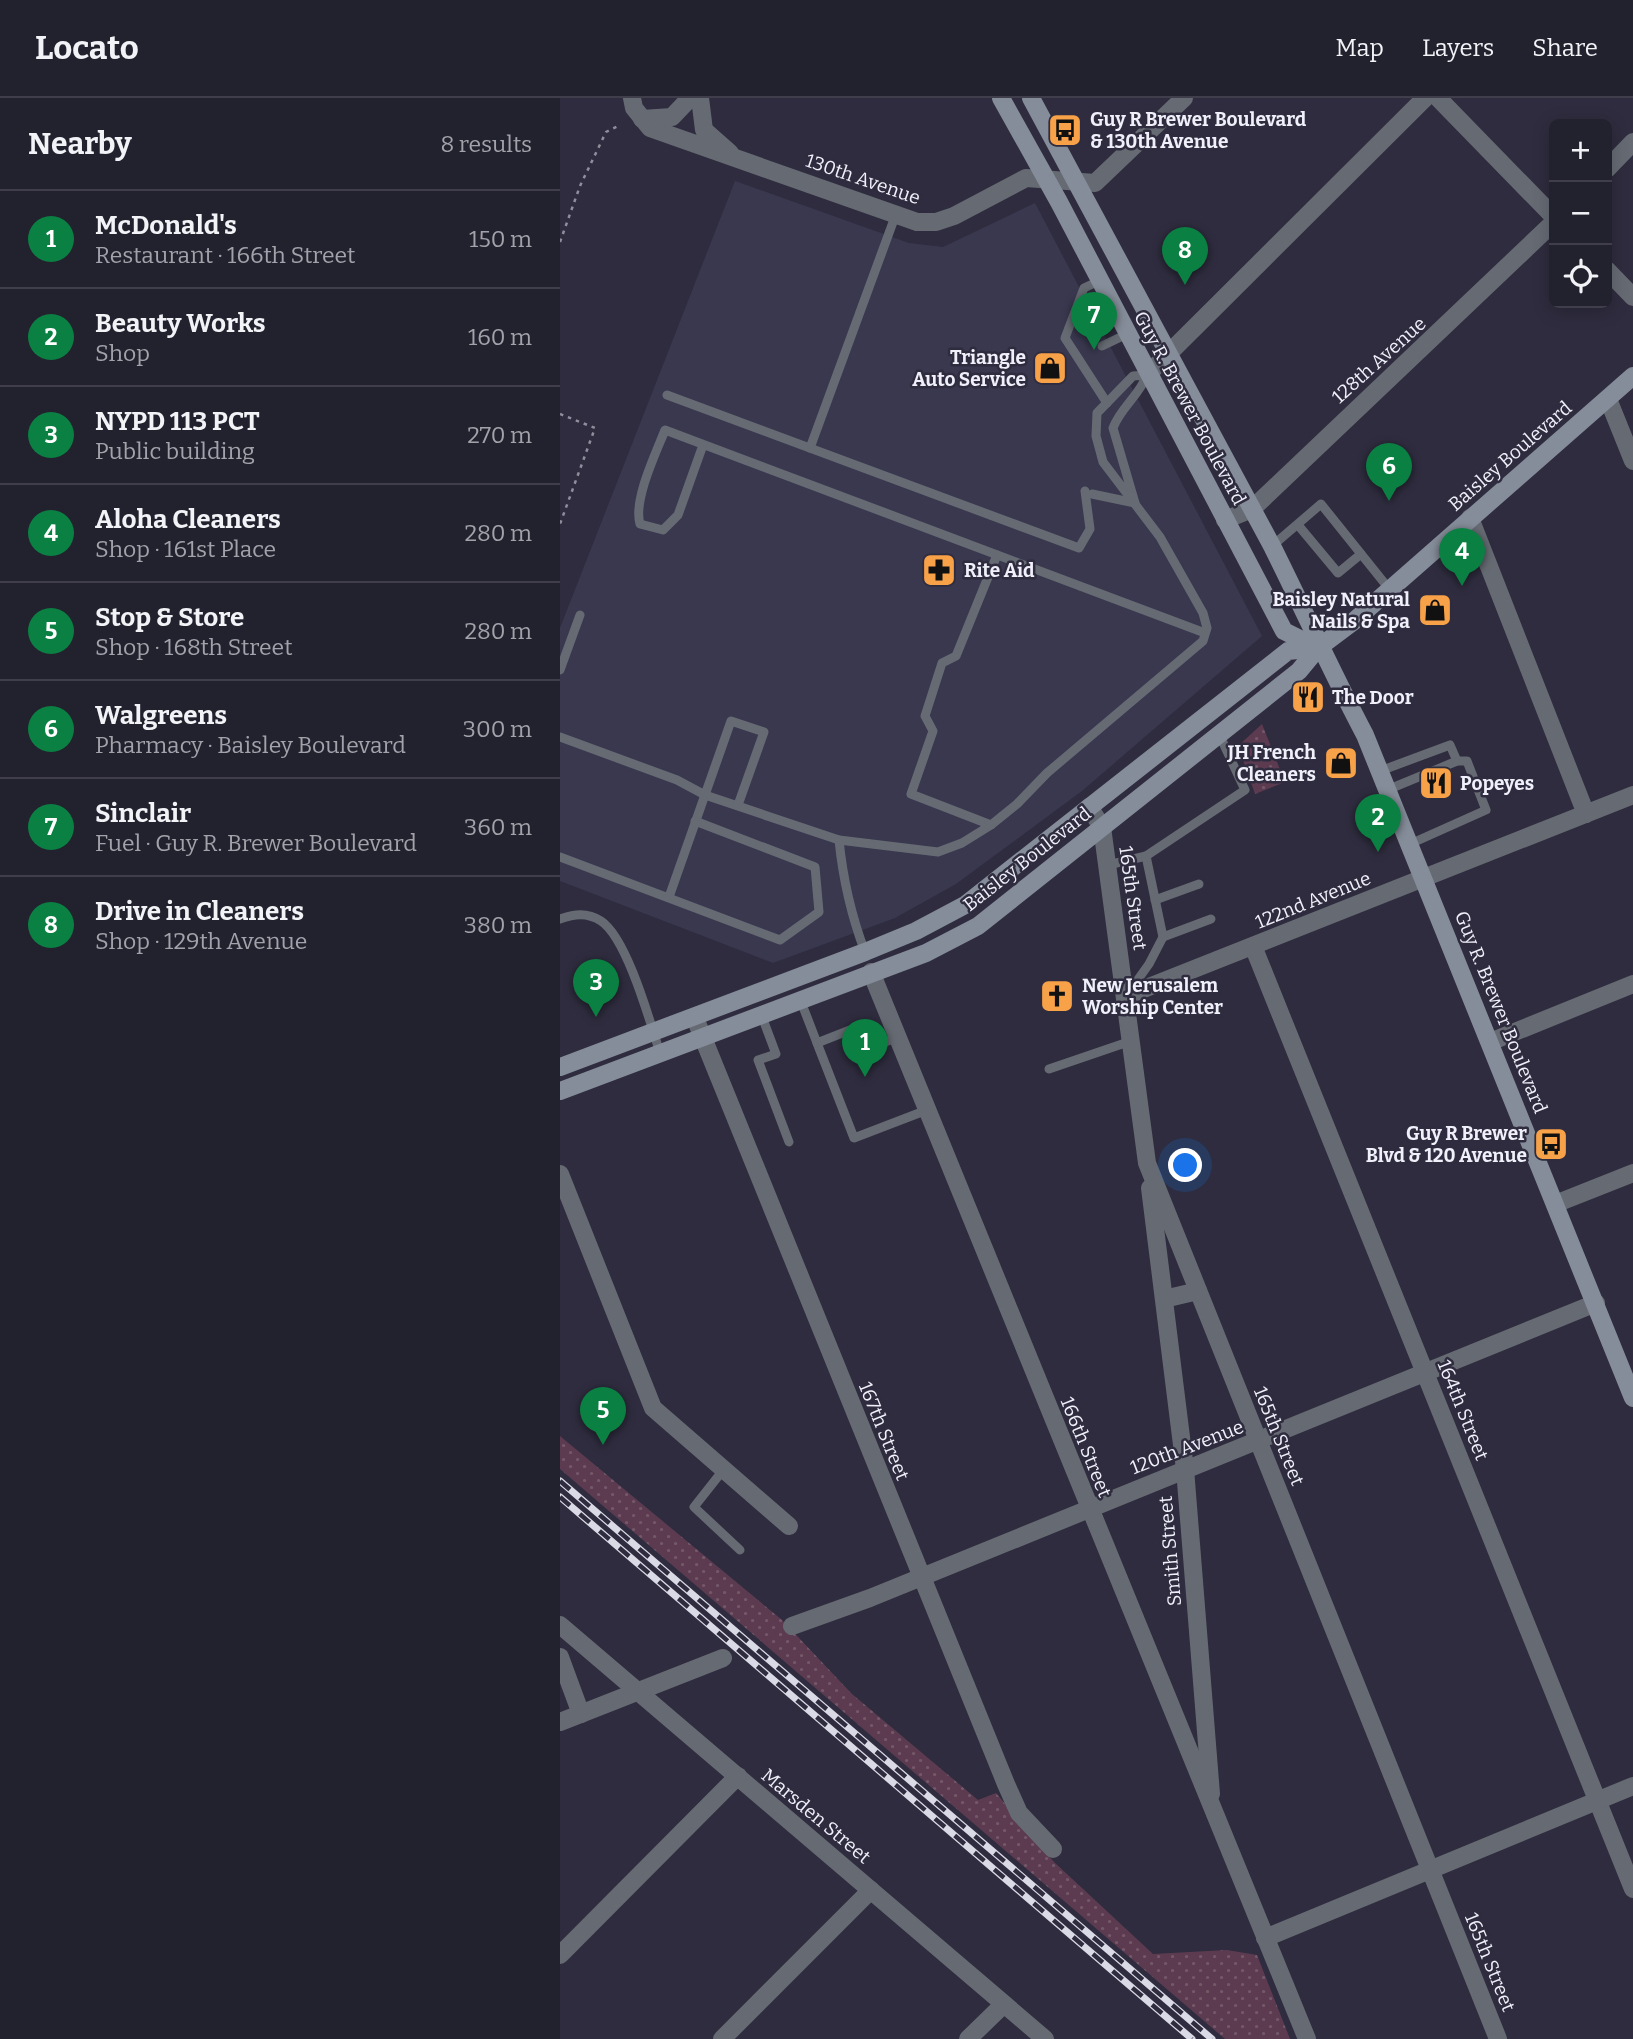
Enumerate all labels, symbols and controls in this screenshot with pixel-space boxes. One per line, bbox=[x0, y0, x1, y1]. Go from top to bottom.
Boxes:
text: Locato bbox=[35, 28, 139, 68]
text: Map bbox=[1336, 34, 1384, 62]
text: Layers bbox=[1422, 34, 1494, 62]
text: Share bbox=[1532, 34, 1598, 62]
place label: Guy R Brewer Boulevard & 130th Avenue bbox=[1090, 108, 1307, 153]
bus stop icon: Guy R Brewer Boulevard & 130th Avenue bbox=[1046, 111, 1084, 149]
map controls bbox=[1549, 119, 1612, 308]
button: + bbox=[1549, 119, 1612, 182]
text: Nearby bbox=[28, 126, 132, 162]
text: 8 results bbox=[440, 130, 532, 158]
street label: 130th Avenue bbox=[803, 149, 923, 209]
button: − bbox=[1549, 182, 1612, 245]
text: McDonald's bbox=[95, 210, 237, 241]
text: 1 bbox=[46, 225, 56, 253]
text: 150 m bbox=[469, 225, 532, 253]
pin: 8 bbox=[1162, 227, 1208, 285]
text: Restaurant · 166th Street bbox=[95, 241, 355, 269]
button: locate bbox=[1549, 245, 1612, 308]
pin: 7 bbox=[1071, 292, 1117, 350]
street label: Guy R. Brewer Boulevard bbox=[1129, 307, 1251, 509]
text: Beauty Works bbox=[95, 308, 266, 339]
street label: 128th Avenue bbox=[1327, 312, 1431, 408]
text: 2 bbox=[45, 323, 57, 351]
text: 160 m bbox=[468, 323, 532, 351]
text: Shop bbox=[95, 339, 150, 367]
place label: Triangle Auto Service bbox=[912, 346, 1026, 391]
shop icon: Triangle Auto Service bbox=[1031, 349, 1069, 387]
street label: Baisley Boulevard bbox=[1444, 396, 1576, 516]
text: NYPD 113 PCT bbox=[95, 406, 260, 437]
text: 3 bbox=[44, 421, 58, 449]
text: 270 m bbox=[467, 421, 532, 449]
text: Public building bbox=[95, 437, 255, 465]
pin: 6 bbox=[1366, 443, 1412, 501]
text: Aloha Cleaners bbox=[95, 504, 281, 535]
text: 4 bbox=[44, 519, 58, 547]
text: 280 m bbox=[464, 519, 532, 547]
pin: 4 bbox=[1439, 528, 1485, 586]
text: Shop · 161st Place bbox=[95, 535, 276, 563]
pharmacy icon: Rite Aid bbox=[920, 551, 958, 589]
place label: Rite Aid bbox=[964, 559, 1035, 582]
place label: Baisley Natural Nails & Spa bbox=[1272, 588, 1410, 633]
shop icon: Baisley Natural Nails & Spa bbox=[1416, 591, 1454, 629]
text: Stop & Store bbox=[95, 602, 244, 633]
text: 5 bbox=[45, 617, 57, 645]
text: 280 m bbox=[464, 617, 532, 645]
text: Shop · 168th Street bbox=[95, 633, 292, 661]
restaurant icon: The Door bbox=[1289, 678, 1327, 716]
place label: The Door bbox=[1332, 686, 1414, 709]
text: Walgreens bbox=[95, 700, 227, 731]
text: 6 bbox=[44, 715, 58, 743]
text: 300 m bbox=[463, 715, 532, 743]
text: Pharmacy · Baisley Boulevard bbox=[95, 731, 406, 759]
place label: JH French Cleaners bbox=[1227, 741, 1316, 786]
shop icon: JH French Cleaners bbox=[1322, 744, 1360, 782]
restaurant icon: Popeyes bbox=[1417, 764, 1455, 802]
place label: Popeyes bbox=[1460, 772, 1534, 795]
pin: 2 bbox=[1355, 794, 1401, 852]
text: Sinclair bbox=[95, 798, 191, 829]
street label: Baisley Boulevard bbox=[959, 802, 1095, 916]
text: 7 bbox=[45, 813, 57, 841]
text: 360 m bbox=[464, 813, 532, 841]
text: Fuel · Guy R. Brewer Boulevard bbox=[95, 829, 417, 857]
street label: 165th Street bbox=[1114, 845, 1152, 952]
street label: 122nd Avenue bbox=[1252, 866, 1374, 934]
text: Drive in Cleaners bbox=[95, 896, 304, 927]
street label: Guy R. Brewer Boulevard bbox=[1450, 907, 1552, 1117]
text: 8 bbox=[44, 911, 58, 939]
text: 380 m bbox=[464, 911, 532, 939]
text: Shop · 129th Avenue bbox=[95, 927, 307, 955]
pin: 3 bbox=[573, 959, 619, 1017]
place label: New Jerusalem Worship Center bbox=[1082, 974, 1223, 1019]
church icon: New Jerusalem Worship Center bbox=[1038, 977, 1076, 1015]
pin: 1 bbox=[842, 1019, 888, 1077]
place label: Guy R Brewer Blvd & 120 Avenue bbox=[1366, 1122, 1527, 1167]
bus stop icon: Guy R Brewer Blvd & 120 Avenue bbox=[1532, 1125, 1570, 1163]
your location bbox=[1168, 1148, 1202, 1182]
street label: 164th Street bbox=[1432, 1357, 1494, 1464]
street label: 167th Street bbox=[854, 1378, 914, 1484]
street label: 165th Street bbox=[1249, 1383, 1309, 1489]
pin: 5 bbox=[580, 1387, 626, 1445]
street label: 166th Street bbox=[1055, 1394, 1117, 1501]
street label: 120th Avenue bbox=[1127, 1415, 1247, 1479]
street label: Smith Street bbox=[1154, 1495, 1186, 1607]
street label: Marsden Street bbox=[757, 1764, 875, 1868]
street label: 165th Street bbox=[1460, 1909, 1520, 2015]

